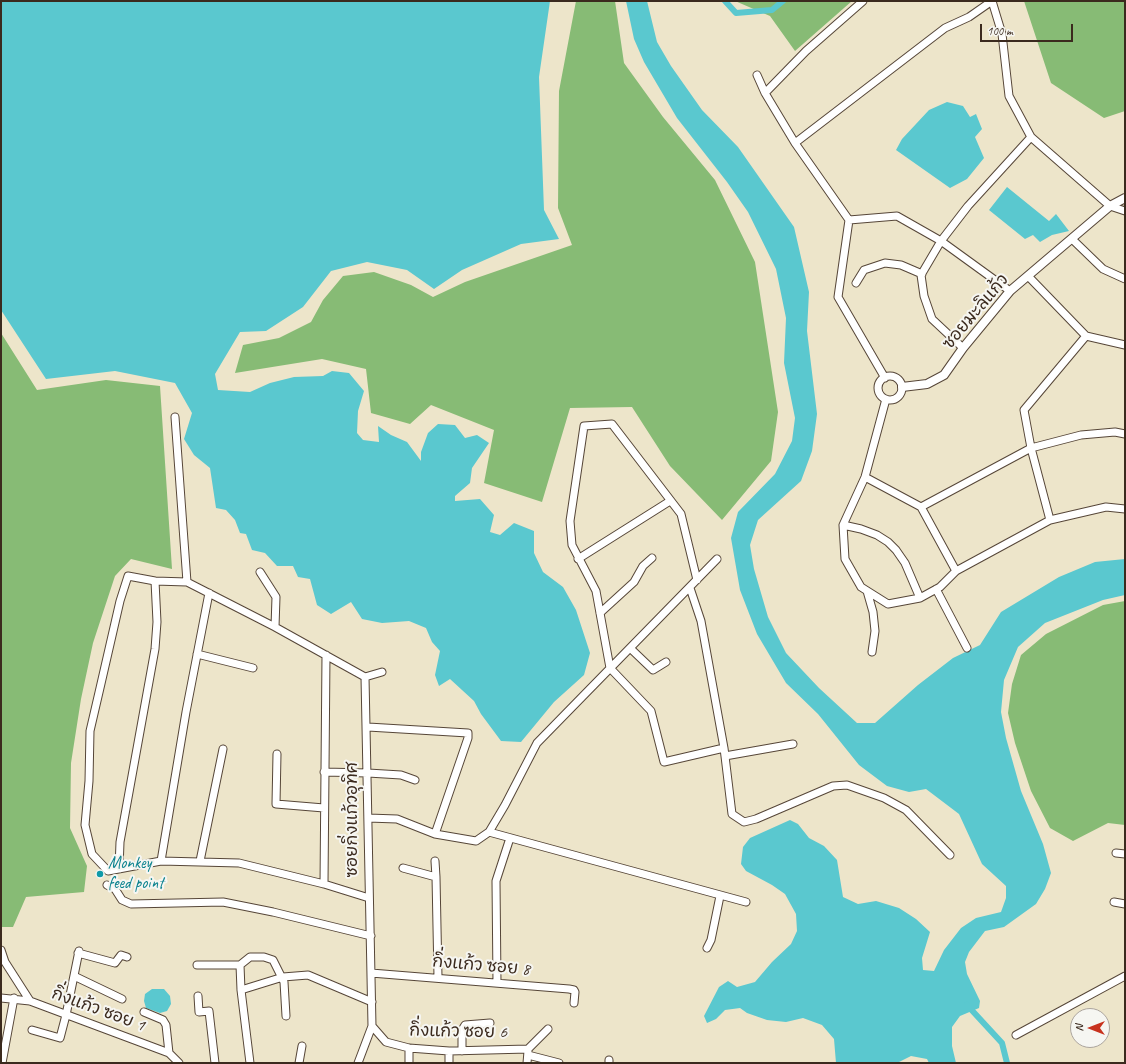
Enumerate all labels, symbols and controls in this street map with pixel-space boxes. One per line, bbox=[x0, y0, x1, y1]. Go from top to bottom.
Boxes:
scale bar bbox=[982, 16, 1075, 42]
text: 100 m bbox=[987, 23, 1013, 39]
street label: ซอยมะลิแก้ว bbox=[939, 270, 1013, 354]
street label: ซอยกิ่งแก้วอุทิศ bbox=[343, 762, 363, 878]
place label: Monkey feed point bbox=[108, 854, 164, 894]
marker: Monkey feed point bbox=[95, 869, 105, 879]
street label: กิ่งแก้ว ซอย 8 bbox=[431, 952, 531, 980]
street label: กิ่งแก้ว ซอย 1 bbox=[49, 984, 147, 1036]
north arrow bbox=[1070, 1008, 1110, 1048]
street label: กิ่งแก้ว ซอย 6 bbox=[409, 1021, 507, 1043]
text: N bbox=[1072, 1025, 1086, 1031]

